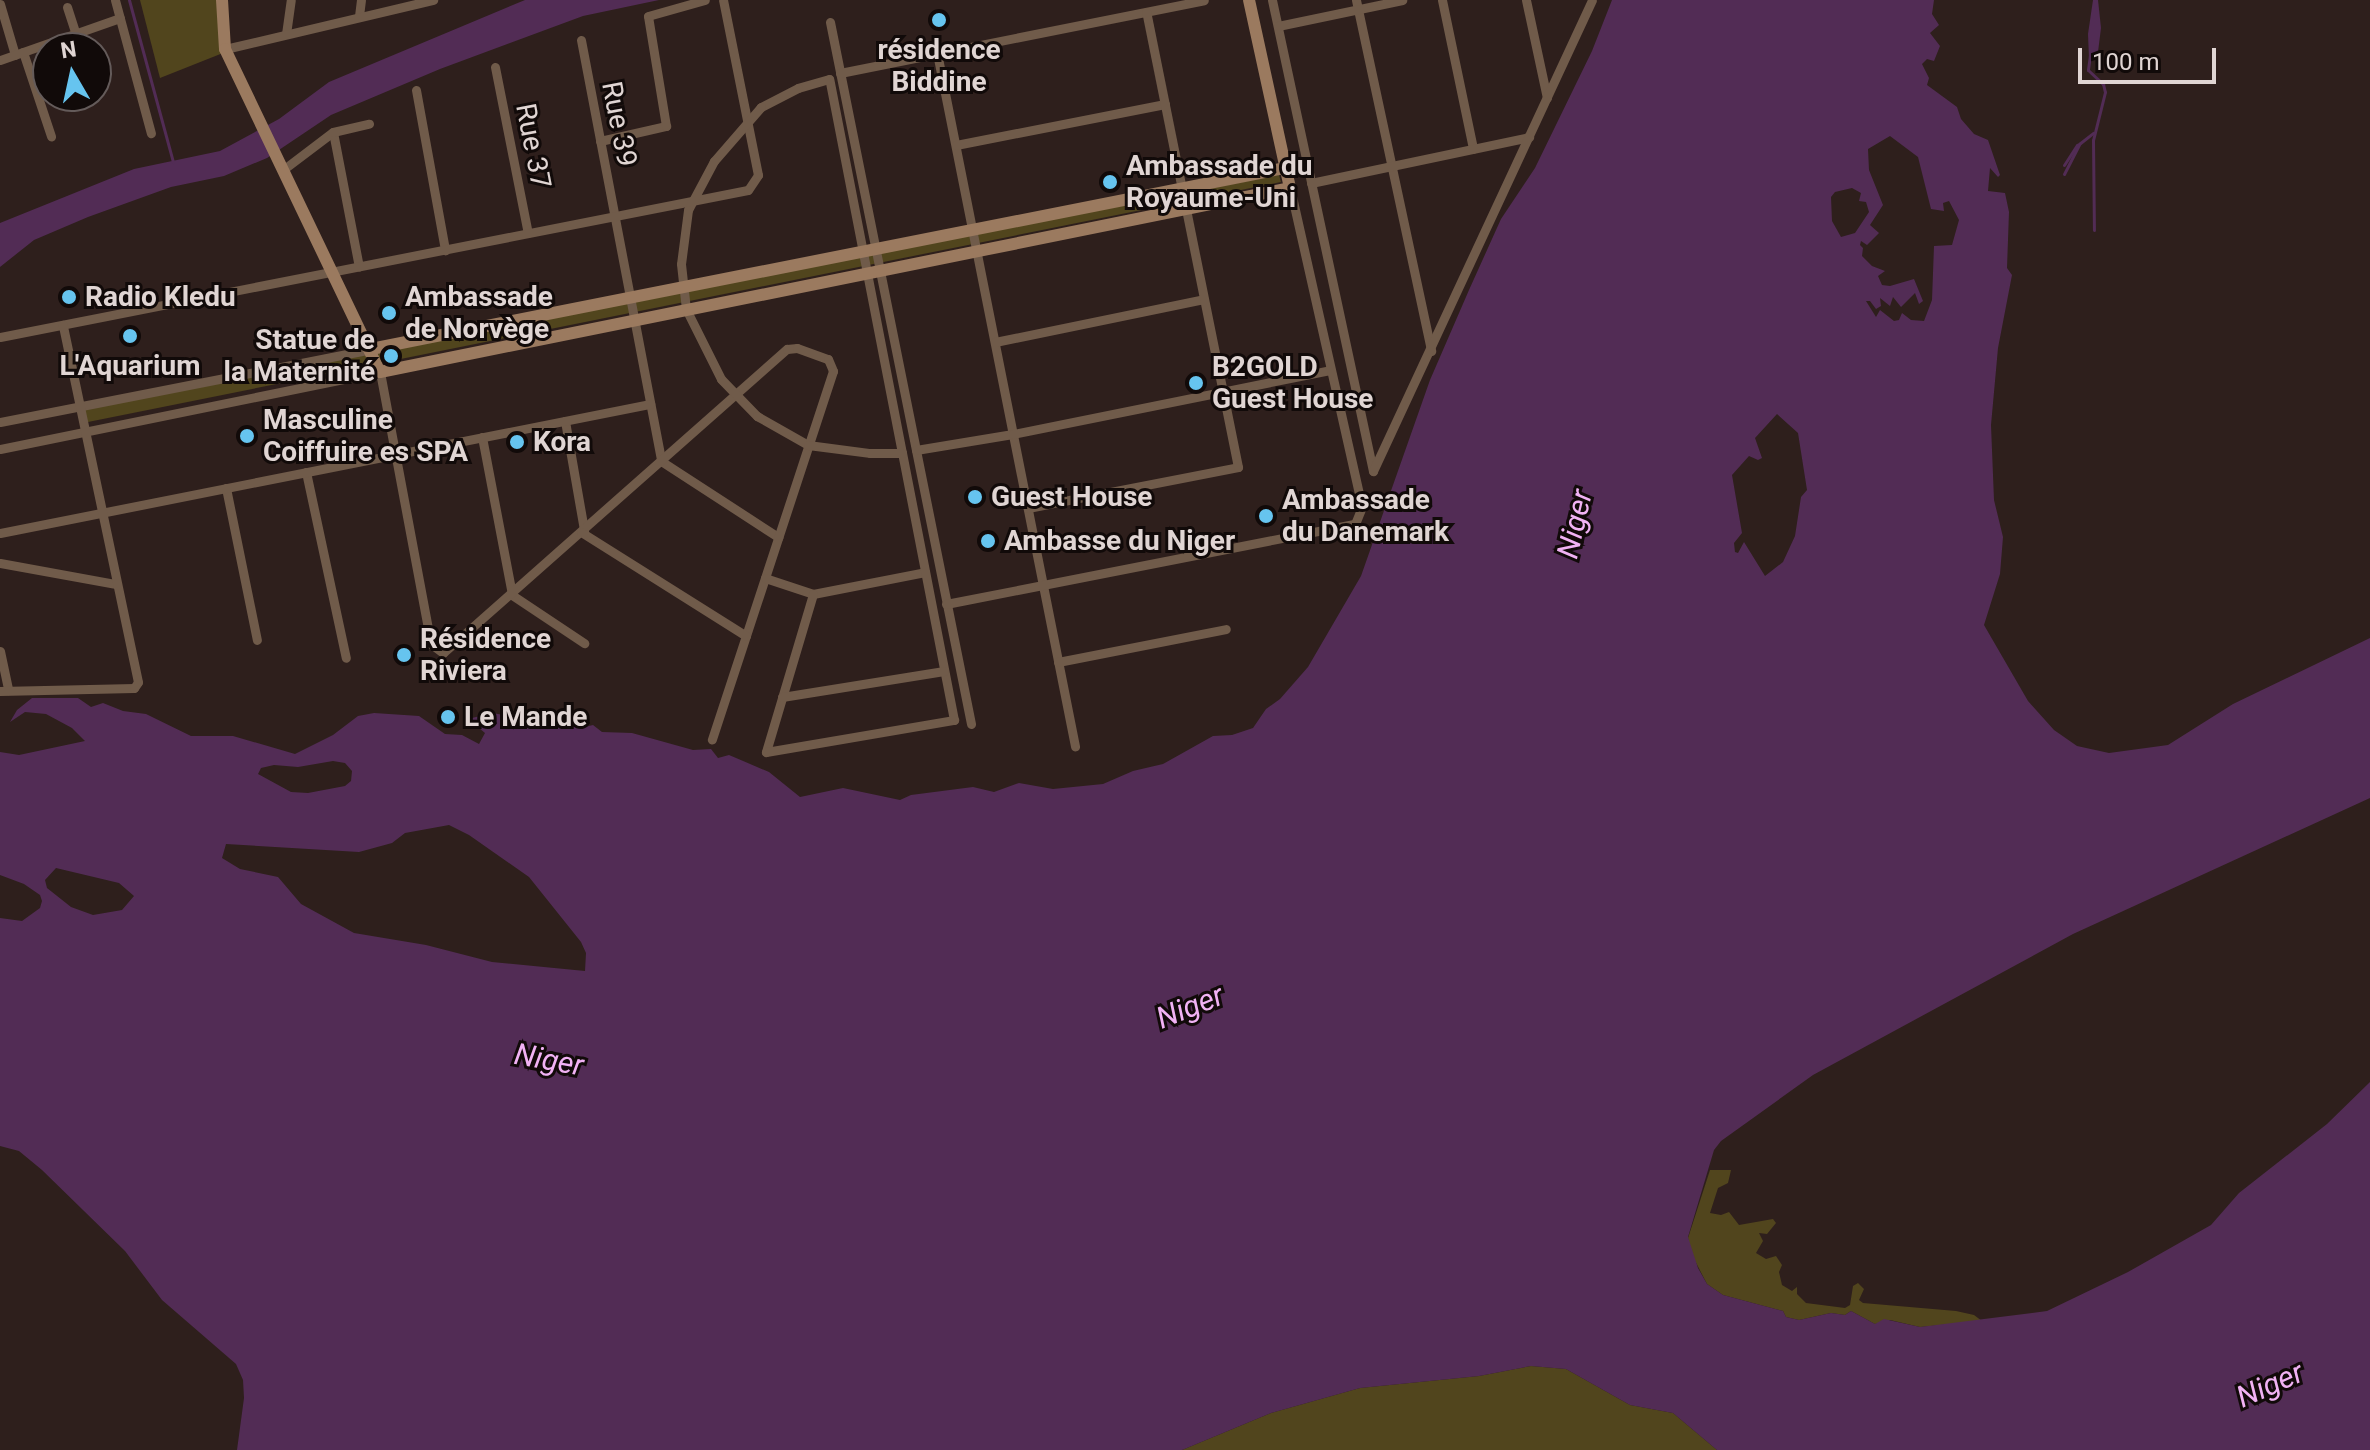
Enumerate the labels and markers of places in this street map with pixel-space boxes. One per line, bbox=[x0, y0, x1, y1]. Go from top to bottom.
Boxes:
marker: résidence Biddine bbox=[930, 11, 948, 29]
place label: résidence Biddine bbox=[877, 33, 1001, 99]
place label: Ambassade du Royaume-Uni bbox=[1126, 149, 1312, 215]
marker: Ambassade du Royaume-Uni bbox=[1101, 173, 1119, 191]
place label: Radio Kledu bbox=[85, 280, 236, 314]
place label: Ambassade de Norvège bbox=[405, 280, 553, 346]
marker: Radio Kledu bbox=[60, 288, 78, 306]
marker: Ambassade de Norvège bbox=[380, 304, 398, 322]
place label: Statue de la Maternité bbox=[224, 323, 375, 389]
marker: L'Aquarium bbox=[121, 327, 139, 345]
marker: Statue de la Maternité bbox=[382, 347, 400, 365]
place label: L'Aquarium bbox=[60, 349, 200, 383]
place label: B2GOLD Guest House bbox=[1212, 350, 1373, 416]
marker: B2GOLD Guest House bbox=[1187, 374, 1205, 392]
place label: Masculine Coiffuire es SPA bbox=[263, 403, 468, 469]
place label: Kora bbox=[533, 425, 591, 459]
marker: Masculine Coiffuire es SPA bbox=[238, 427, 256, 445]
marker: Kora bbox=[508, 433, 526, 451]
place label: Guest House bbox=[991, 480, 1152, 514]
place label: Ambassade du Danemark bbox=[1282, 483, 1449, 549]
marker: Guest House bbox=[966, 488, 984, 506]
marker: Ambassade du Danemark bbox=[1257, 507, 1275, 525]
place label: Ambasse du Niger bbox=[1004, 524, 1235, 558]
marker: Ambasse du Niger bbox=[979, 532, 997, 550]
place label: Résidence Riviera bbox=[420, 622, 551, 688]
marker: Résidence Riviera bbox=[395, 646, 413, 664]
place label: Le Mande bbox=[464, 700, 587, 734]
marker: Le Mande bbox=[439, 708, 457, 726]

